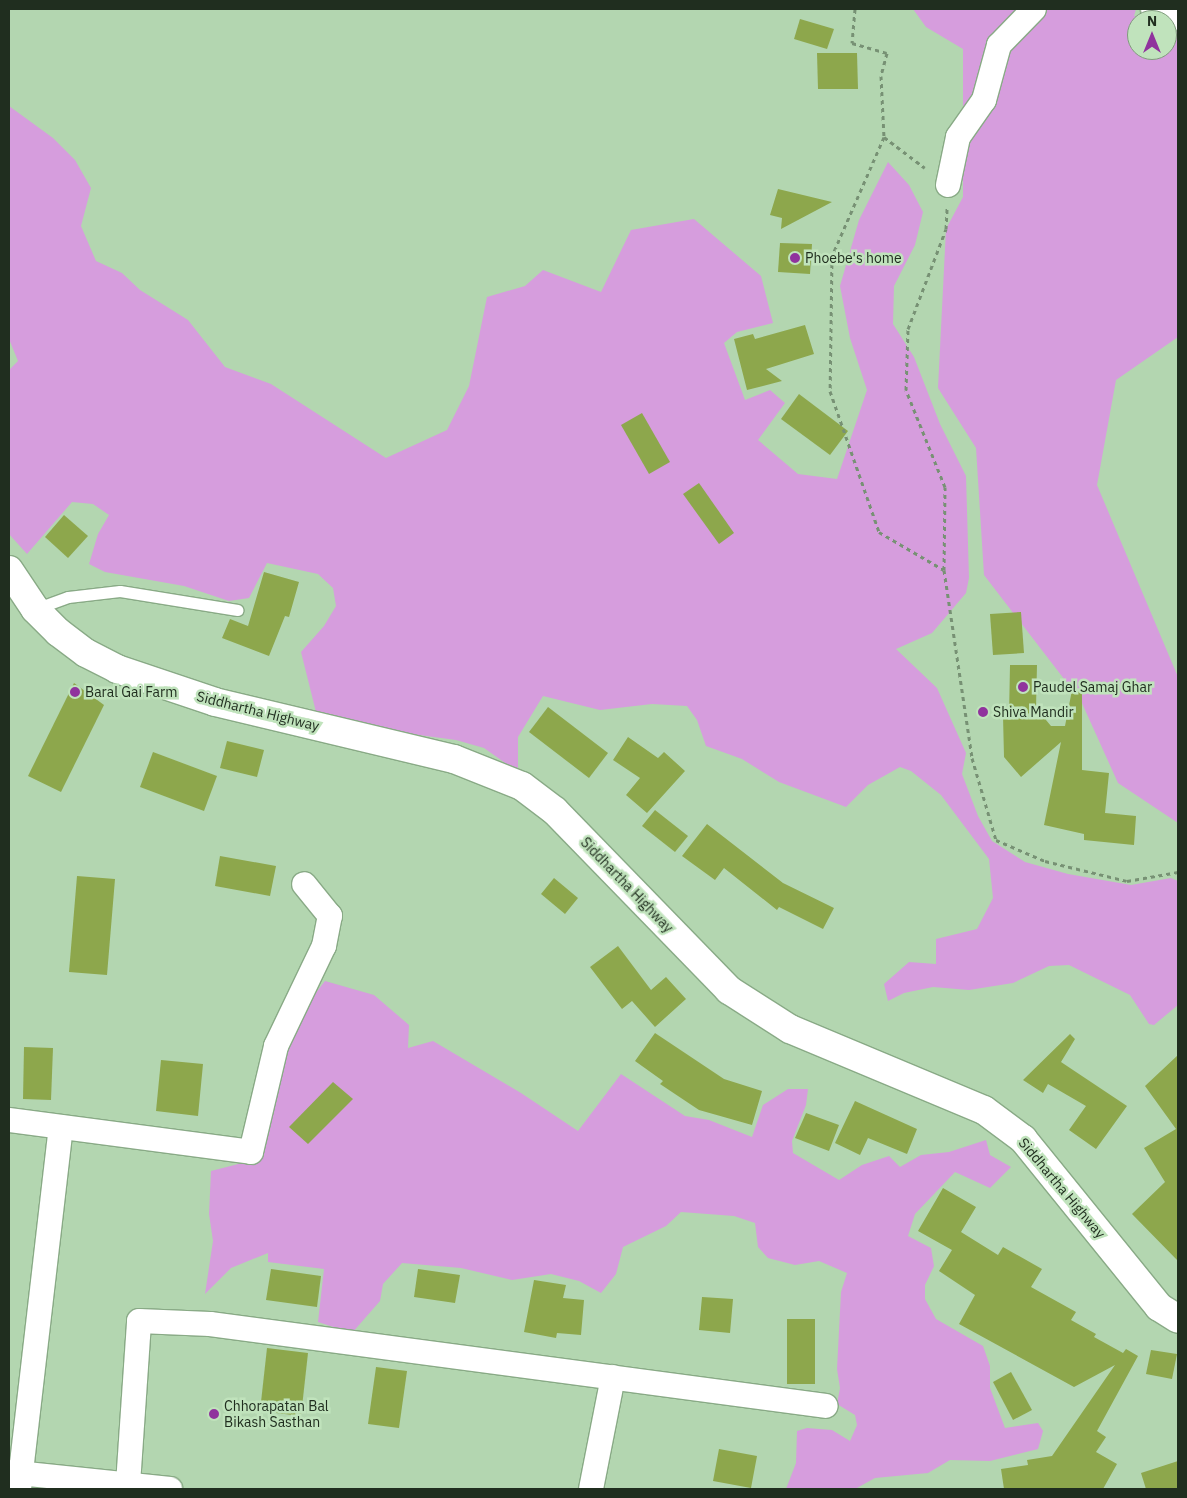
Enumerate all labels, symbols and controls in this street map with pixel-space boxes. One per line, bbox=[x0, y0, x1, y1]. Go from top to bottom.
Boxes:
north arrow bbox=[1127, 10, 1177, 60]
text: N bbox=[1147, 12, 1157, 30]
place label: Phoebe's home bbox=[805, 250, 902, 266]
marker: Phoebe's home bbox=[789, 252, 801, 264]
place label: Paudel Samaj Ghar bbox=[1033, 679, 1152, 695]
marker: Paudel Samaj Ghar bbox=[1017, 681, 1029, 693]
place label: Baral Gai Farm bbox=[85, 684, 177, 700]
marker: Baral Gai Farm bbox=[69, 686, 81, 698]
street label: Siddhartha Highway bbox=[195, 688, 321, 734]
place label: Shiva Mandir bbox=[993, 704, 1074, 720]
marker: Shiva Mandir bbox=[977, 706, 989, 718]
street label: Siddhartha Highway bbox=[577, 834, 677, 936]
street label: Siddhartha Highway bbox=[1015, 1134, 1109, 1242]
place label: Chhorapatan Bal Bikash Sasthan bbox=[224, 1398, 329, 1430]
marker: Chhorapatan Bal Bikash Sasthan bbox=[208, 1408, 220, 1420]

